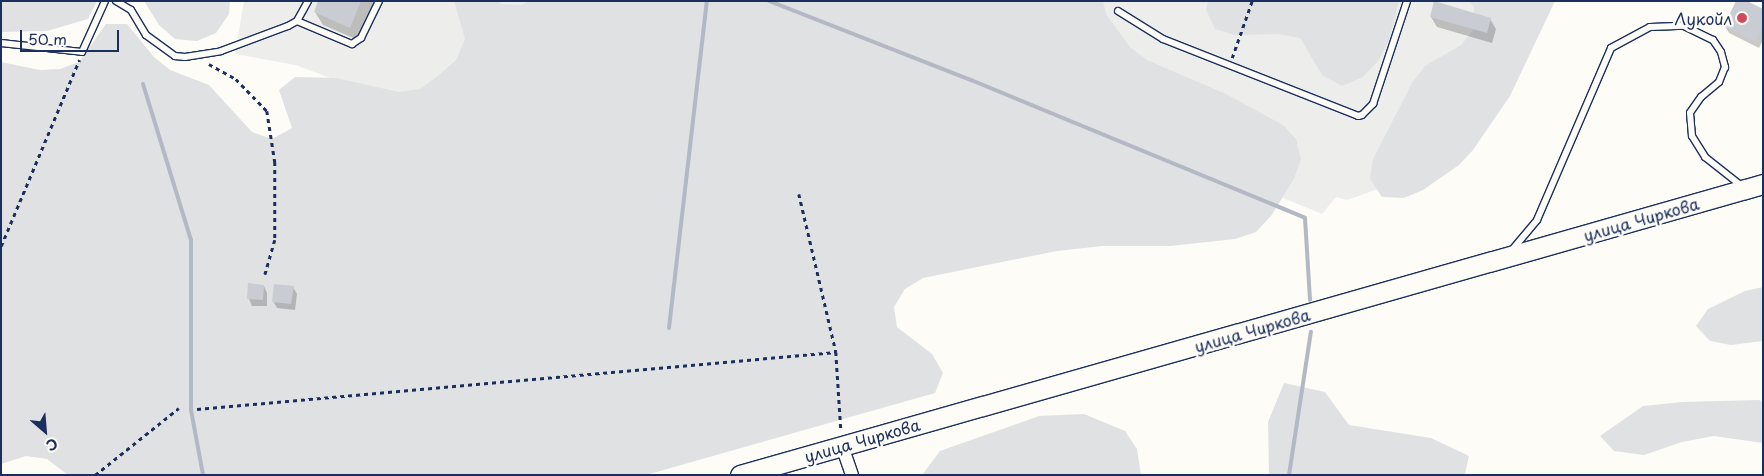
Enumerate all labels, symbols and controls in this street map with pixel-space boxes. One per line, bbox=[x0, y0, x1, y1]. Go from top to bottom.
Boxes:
place label: Лукойл bbox=[1674, 8, 1732, 28]
marker: Лукойл bbox=[1736, 12, 1748, 24]
scale bar bbox=[22, 20, 121, 52]
text: 50 m bbox=[28, 27, 67, 50]
street label: улица Чиркова bbox=[1581, 193, 1701, 245]
street label: улица Чиркова bbox=[1192, 304, 1312, 356]
north arrow bbox=[20, 406, 70, 456]
street label: улица Чиркова bbox=[802, 414, 922, 466]
text: С bbox=[43, 433, 61, 457]

